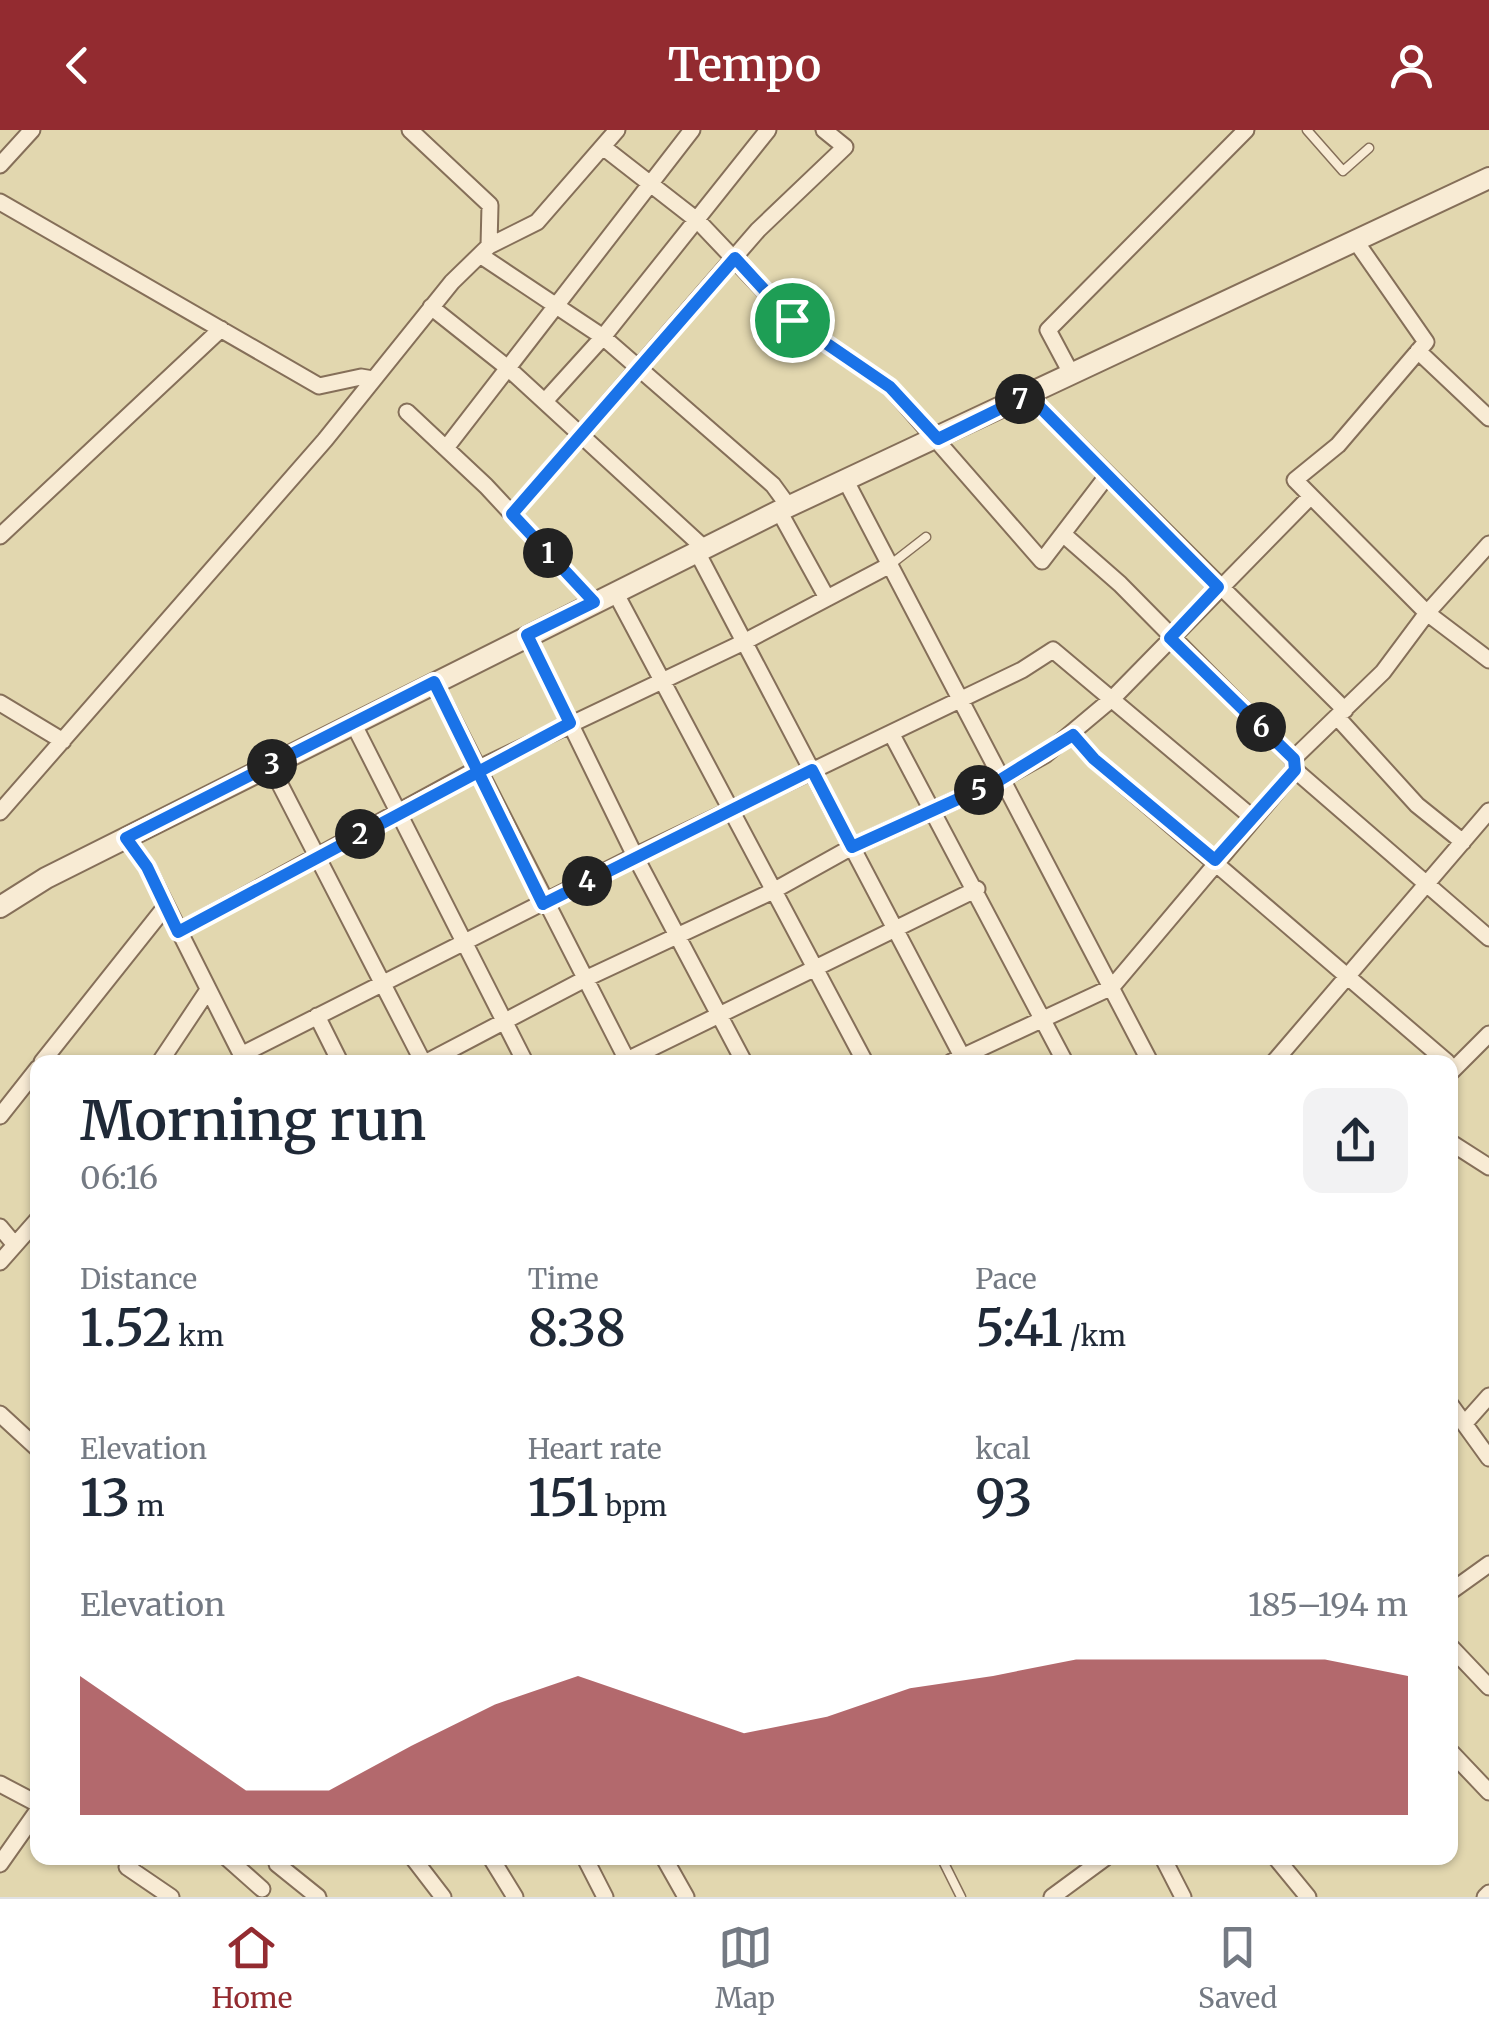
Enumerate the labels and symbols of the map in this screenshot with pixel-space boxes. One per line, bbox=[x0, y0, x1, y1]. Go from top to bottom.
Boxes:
pin bbox=[750, 278, 835, 363]
pin: 7 bbox=[995, 374, 1045, 424]
pin: 1 bbox=[523, 528, 573, 578]
pin: 6 bbox=[1236, 702, 1286, 752]
pin: 3 bbox=[247, 739, 297, 789]
pin: 5 bbox=[954, 765, 1004, 815]
pin: 2 bbox=[335, 809, 385, 859]
pin: 4 bbox=[562, 856, 612, 906]

